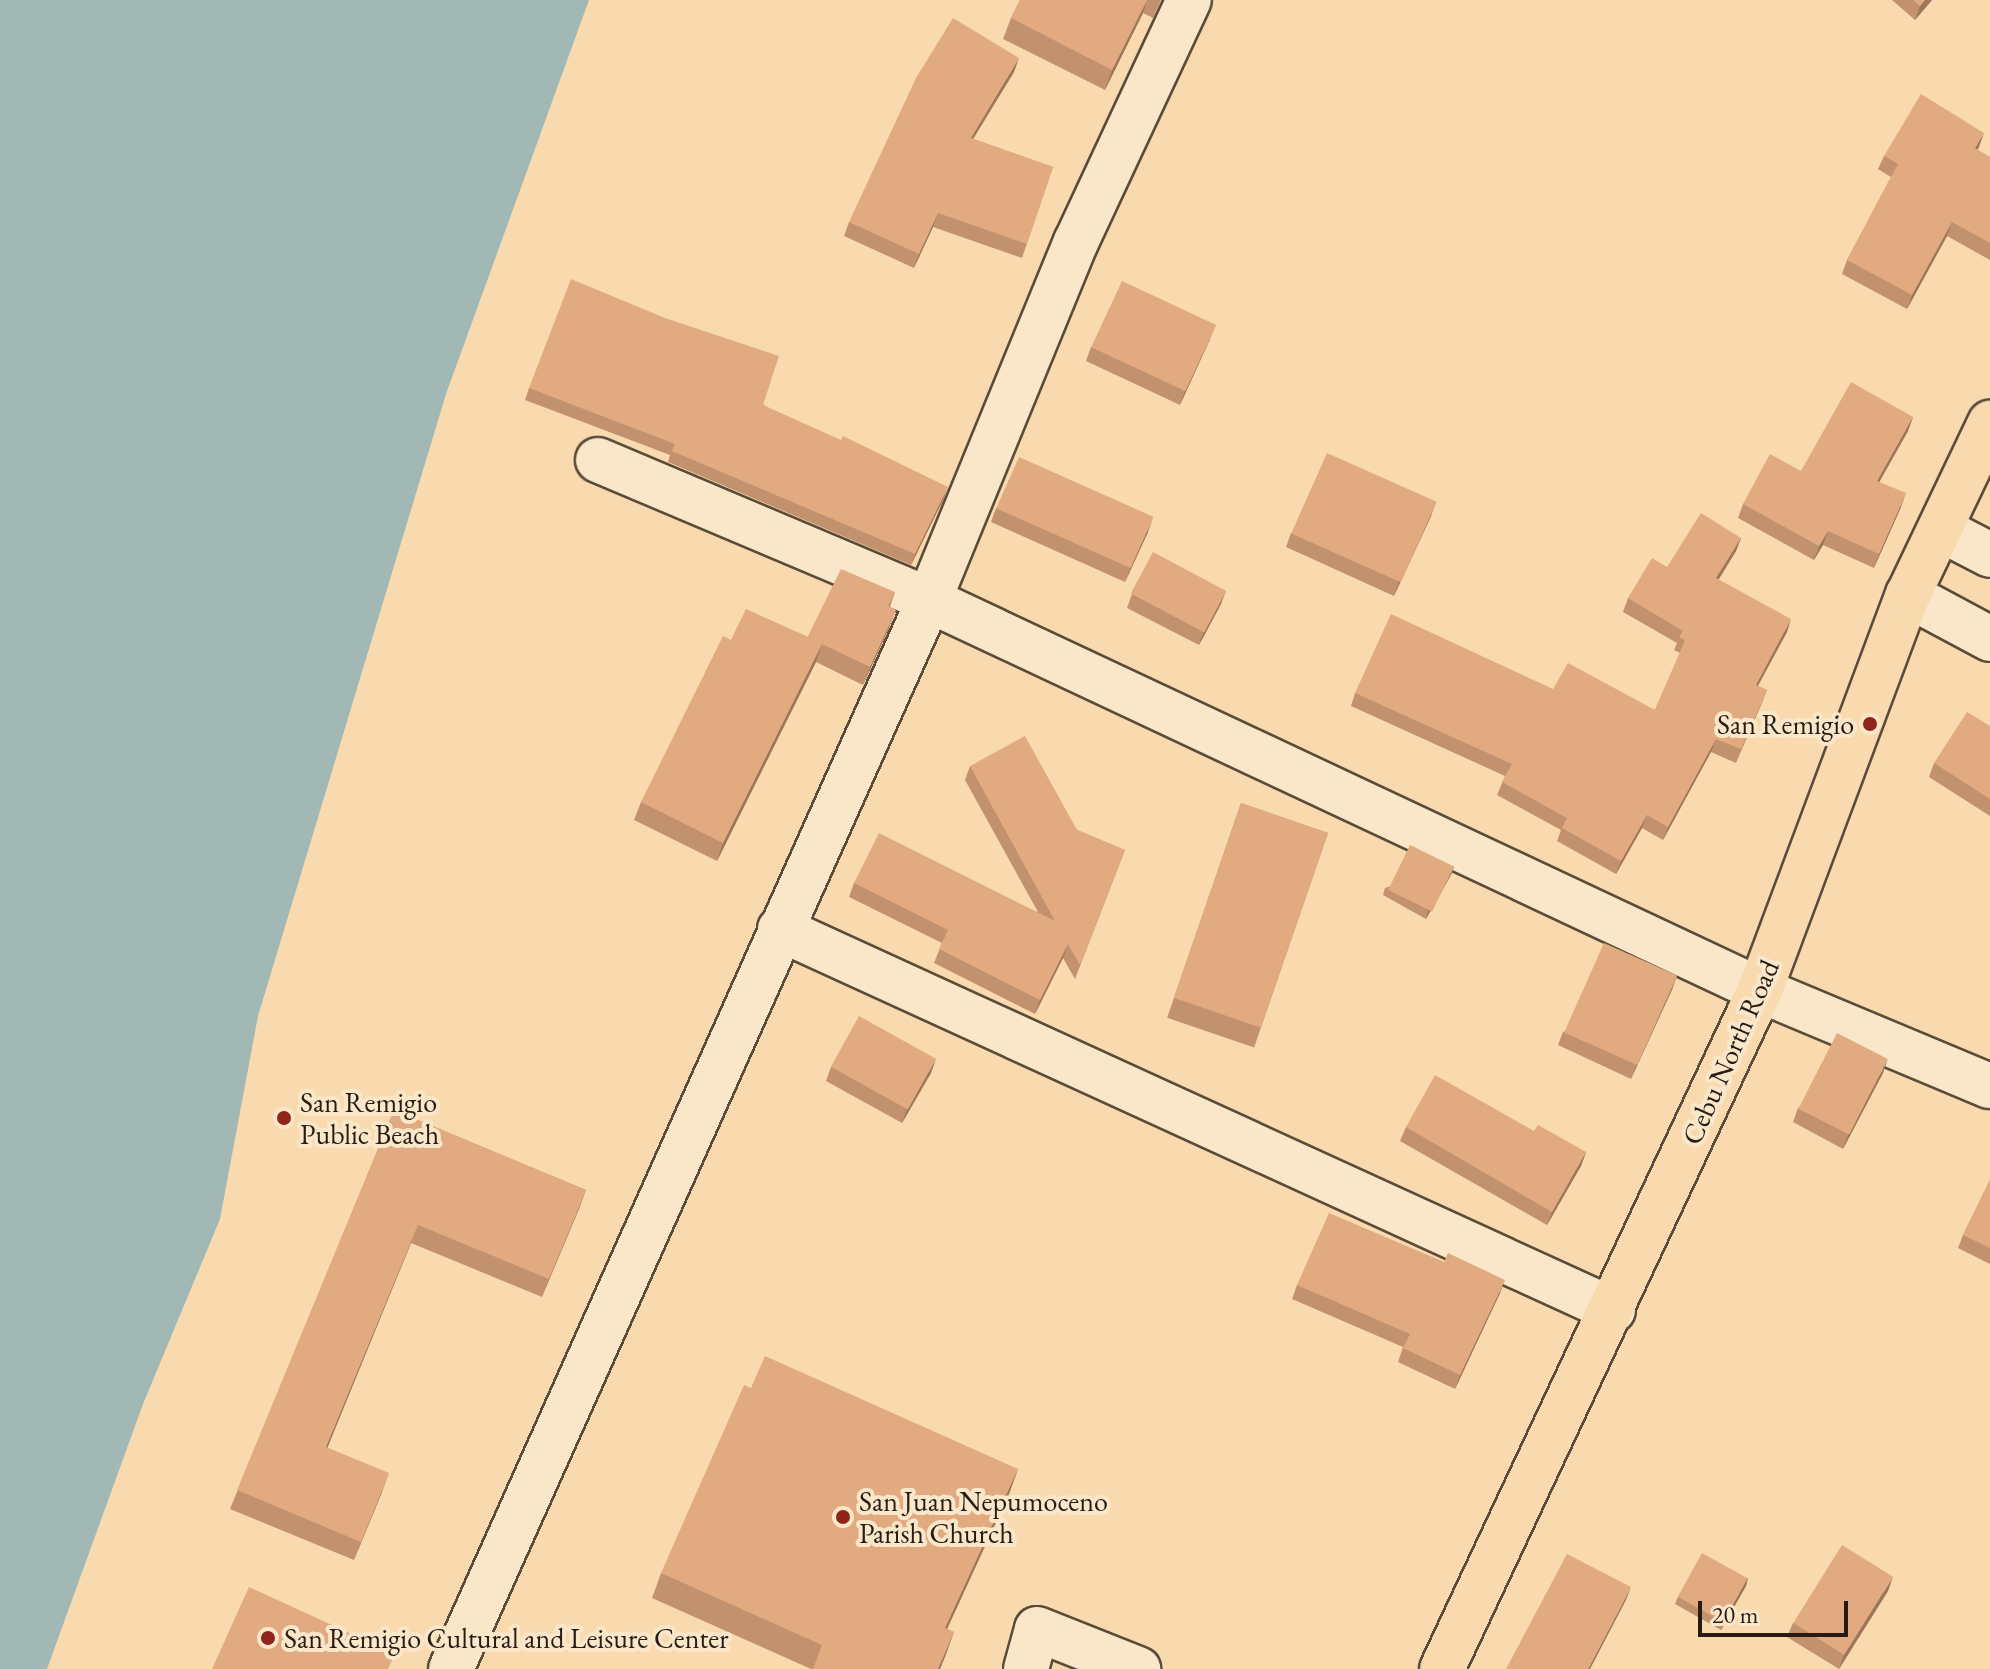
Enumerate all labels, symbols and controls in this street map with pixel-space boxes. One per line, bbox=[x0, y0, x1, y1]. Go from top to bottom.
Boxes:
place label: San Remigio bbox=[1717, 707, 1854, 741]
marker: San Remigio bbox=[1861, 715, 1879, 733]
street label: Cebu North Road bbox=[1674, 955, 1786, 1149]
place label: San Remigio Public Beach bbox=[300, 1085, 439, 1151]
marker: San Remigio Public Beach bbox=[275, 1109, 293, 1127]
place label: San Juan Nepumoceno Parish Church bbox=[859, 1484, 1108, 1550]
marker: San Juan Nepumoceno Parish Church bbox=[834, 1508, 852, 1526]
scale bar bbox=[1702, 1585, 1852, 1635]
text: 20 m bbox=[1712, 1599, 1759, 1630]
place label: San Remigio Cultural and Leisure Center bbox=[284, 1621, 729, 1655]
marker: San Remigio Cultural and Leisure Center bbox=[259, 1629, 277, 1647]

